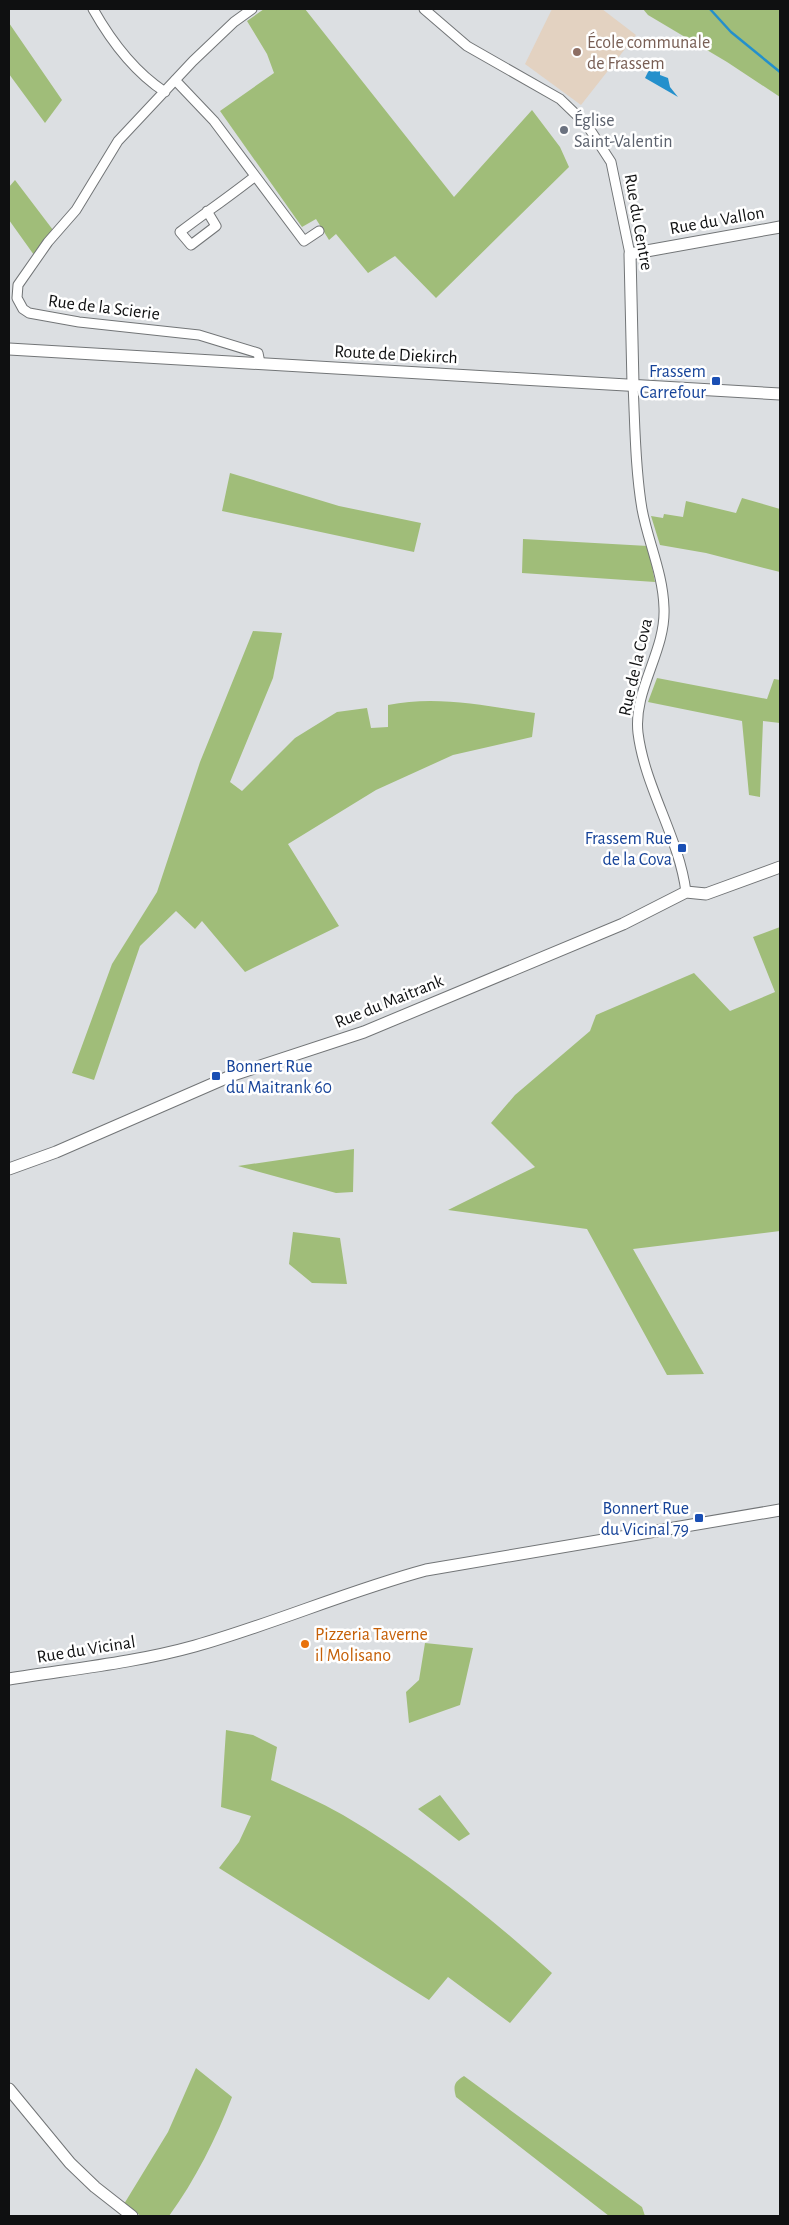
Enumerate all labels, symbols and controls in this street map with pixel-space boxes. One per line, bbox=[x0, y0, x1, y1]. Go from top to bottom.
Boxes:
place label: École communale de Frassem bbox=[587, 31, 710, 73]
marker: École communale de Frassem bbox=[571, 46, 583, 58]
place label: Église Saint-Valentin bbox=[574, 109, 673, 151]
marker: Église Saint-Valentin bbox=[558, 124, 570, 136]
street label: Rue du Centre bbox=[621, 172, 655, 272]
street label: Rue du Vallon bbox=[668, 204, 766, 238]
street label: Rue de la Scierie bbox=[47, 292, 161, 324]
street label: Route de Diekirch bbox=[334, 343, 458, 367]
place label: Frassem Carrefour bbox=[640, 363, 706, 402]
marker: Frassem Carrefour bbox=[710, 375, 722, 387]
street label: Rue de la Cova bbox=[616, 617, 656, 718]
place label: Frassem Rue de la Cova bbox=[585, 830, 672, 869]
marker: Frassem Rue de la Cova bbox=[676, 842, 688, 854]
street label: Rue du Maitrank bbox=[333, 972, 447, 1032]
place label: Bonnert Rue du Maitrank 60 bbox=[226, 1058, 332, 1097]
marker: Bonnert Rue du Maitrank 60 bbox=[210, 1070, 222, 1082]
place label: Bonnert Rue du Vicinal 79 bbox=[601, 1500, 689, 1539]
marker: Bonnert Rue du Vicinal 79 bbox=[693, 1512, 705, 1524]
place label: Pizzeria Taverne il Molisano bbox=[315, 1626, 428, 1665]
street label: Rue du Vicinal bbox=[36, 1633, 137, 1667]
marker: Pizzeria Taverne il Molisano bbox=[299, 1638, 311, 1650]

